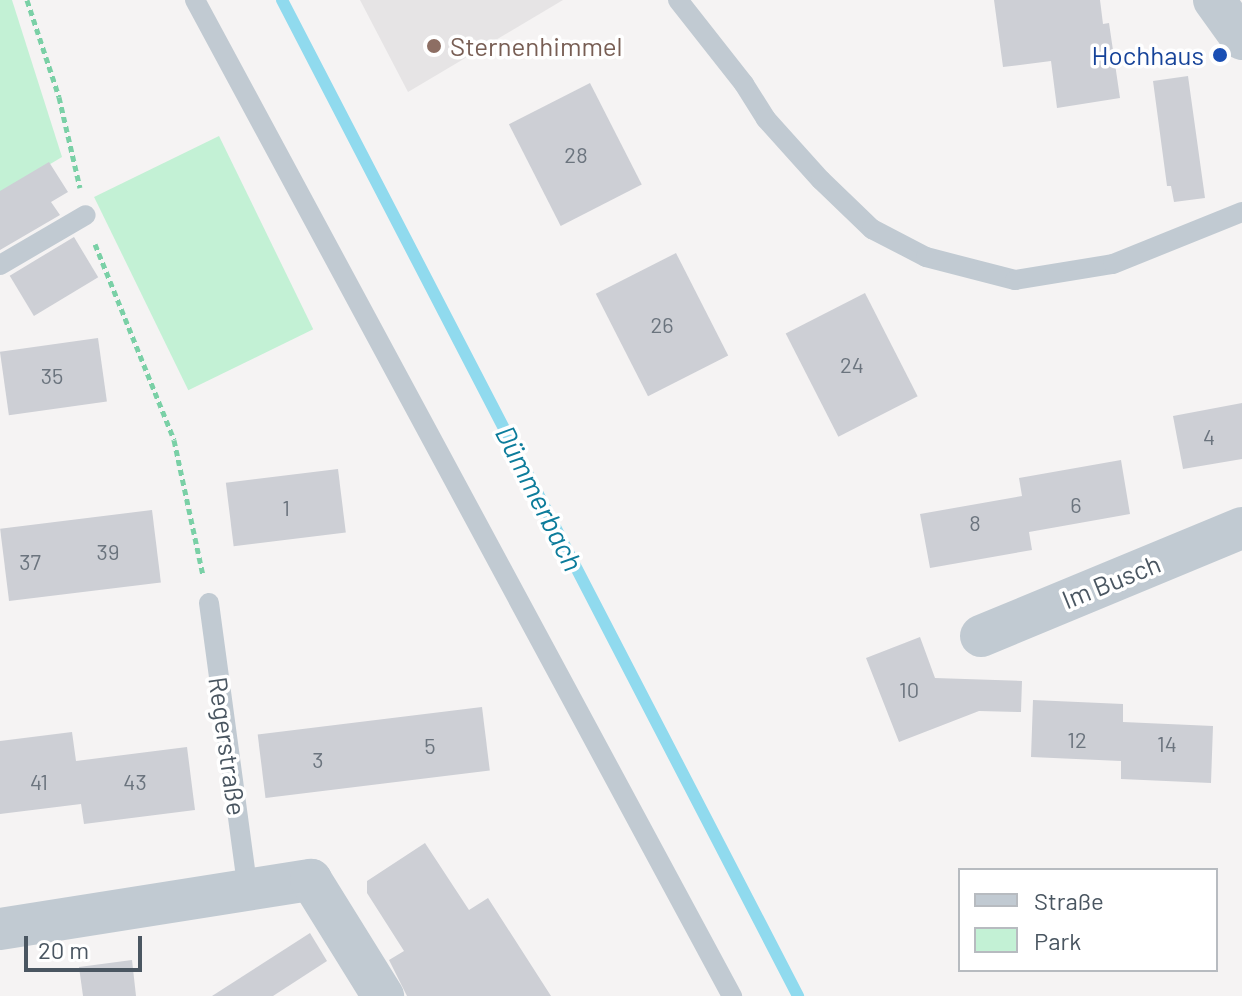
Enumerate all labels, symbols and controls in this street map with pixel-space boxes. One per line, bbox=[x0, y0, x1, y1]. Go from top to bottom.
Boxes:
place label: Sternenhimmel bbox=[450, 30, 623, 62]
marker: Sternenhimmel bbox=[425, 37, 443, 55]
place label: Hochhaus bbox=[1092, 39, 1204, 71]
marker: Hochhaus bbox=[1211, 46, 1229, 64]
house number: 28 bbox=[564, 142, 588, 168]
house number: 26 bbox=[650, 312, 674, 338]
house number: 24 bbox=[840, 352, 864, 378]
house number: 35 bbox=[41, 363, 63, 389]
water label: Dümmerbach bbox=[489, 420, 591, 576]
house number: 4 bbox=[1203, 424, 1215, 450]
house number: 6 bbox=[1070, 492, 1082, 518]
house number: 1 bbox=[282, 495, 290, 521]
house number: 8 bbox=[969, 510, 981, 536]
house number: 39 bbox=[97, 539, 119, 565]
street label: Im Busch bbox=[1057, 547, 1165, 615]
house number: 37 bbox=[19, 549, 41, 575]
street label: Regerstraße bbox=[203, 675, 253, 817]
house number: 10 bbox=[899, 677, 919, 703]
house number: 12 bbox=[1067, 727, 1087, 753]
house number: 14 bbox=[1157, 731, 1177, 757]
house number: 5 bbox=[424, 733, 436, 759]
house number: 3 bbox=[312, 747, 324, 773]
house number: 41 bbox=[30, 769, 48, 795]
house number: 43 bbox=[123, 769, 147, 795]
legend bbox=[958, 868, 1218, 972]
text: Straße bbox=[1034, 886, 1104, 915]
scale bar bbox=[28, 920, 146, 970]
text: Park bbox=[1034, 926, 1081, 955]
text: 20 m bbox=[38, 935, 89, 964]

